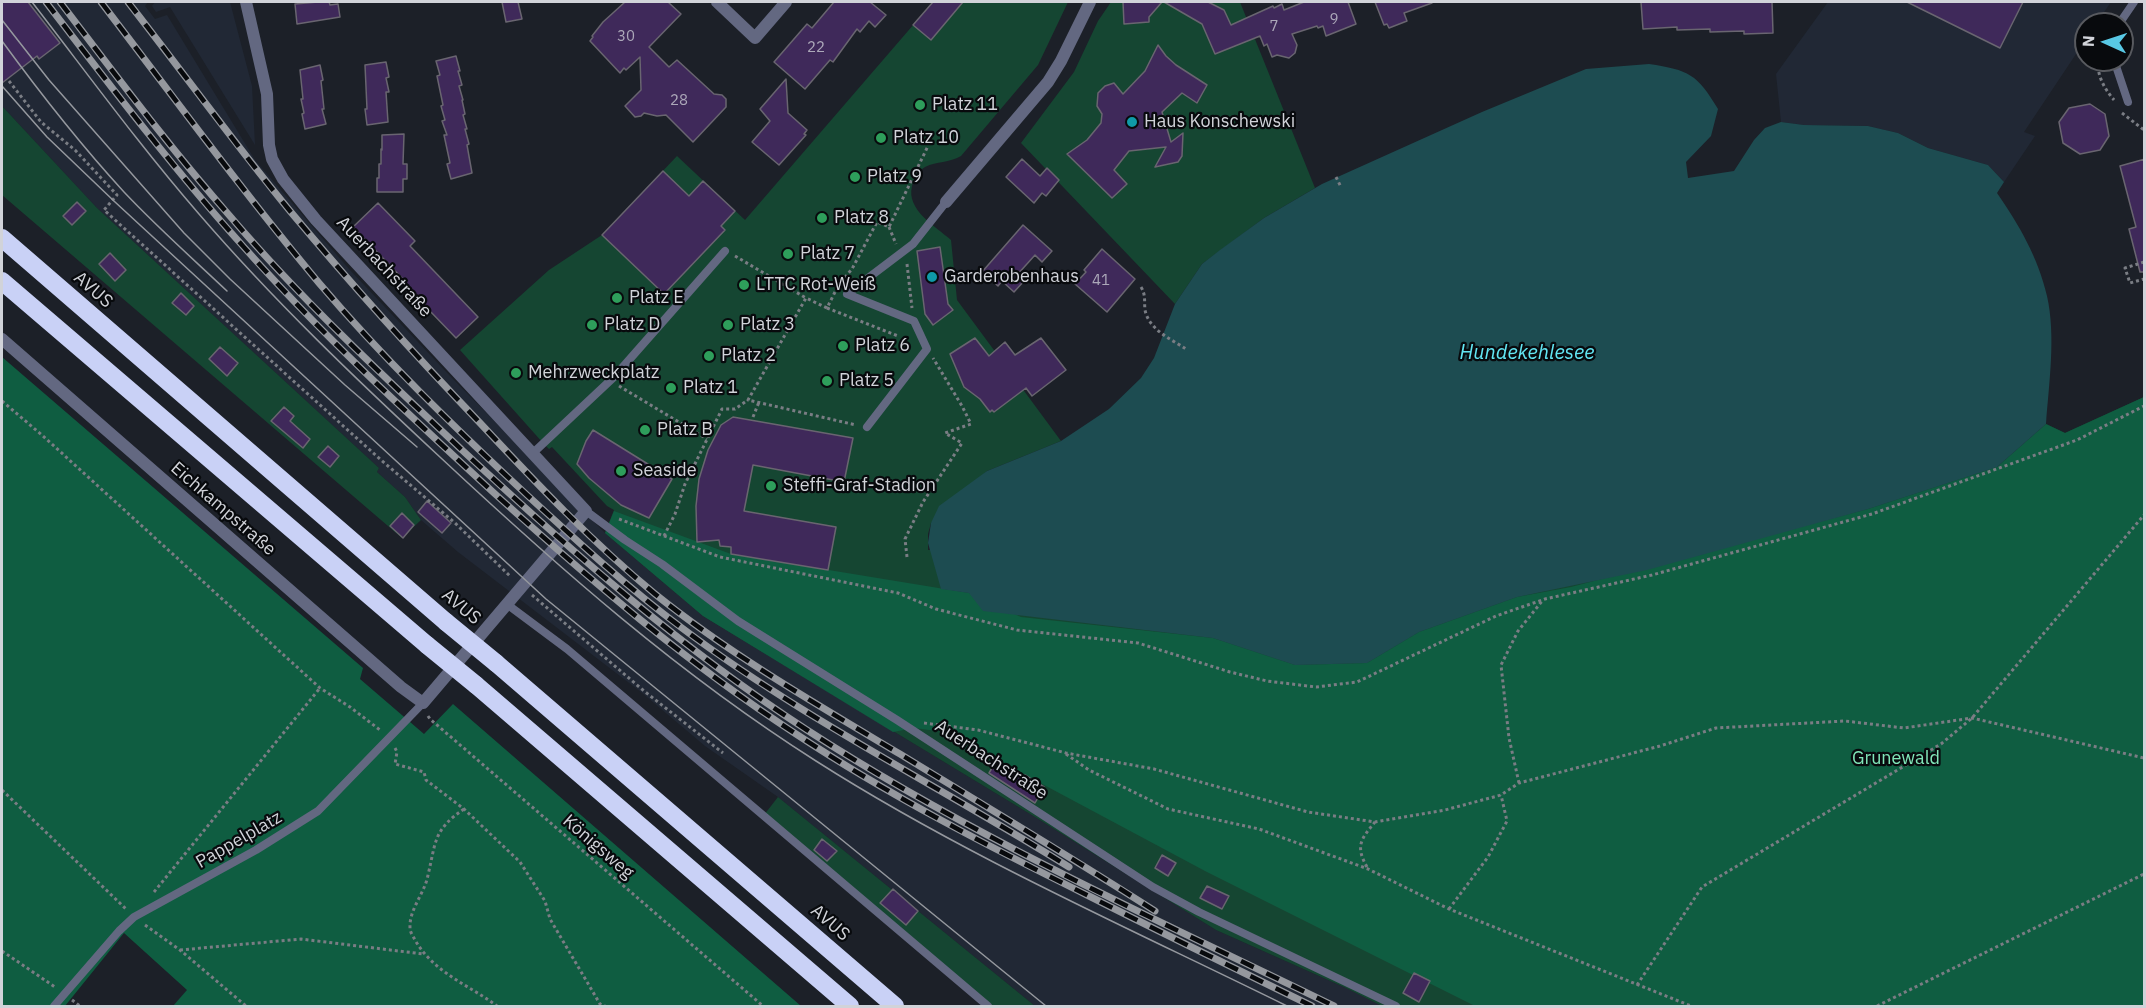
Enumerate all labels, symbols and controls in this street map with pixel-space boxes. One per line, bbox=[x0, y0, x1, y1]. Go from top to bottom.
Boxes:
house number: 9 bbox=[1330, 11, 1338, 29]
north arrow bbox=[2074, 12, 2134, 72]
house number: 7 bbox=[1270, 18, 1278, 36]
house number: 30 bbox=[617, 28, 635, 46]
text: N bbox=[2078, 35, 2098, 47]
house number: 22 bbox=[807, 39, 825, 57]
house number: 28 bbox=[670, 92, 688, 110]
place label: Platz 11 bbox=[932, 94, 998, 116]
marker: Platz 11 bbox=[913, 98, 927, 112]
place label: Haus Konschewski bbox=[1144, 111, 1295, 133]
marker: Haus Konschewski bbox=[1125, 115, 1139, 129]
place label: Platz 10 bbox=[893, 127, 959, 149]
marker: Platz 10 bbox=[874, 131, 888, 145]
place label: Platz 9 bbox=[867, 166, 922, 188]
marker: Platz 9 bbox=[848, 170, 862, 184]
place label: Platz 8 bbox=[834, 207, 889, 229]
marker: Platz 8 bbox=[815, 211, 829, 225]
street label: Auerbachstraße bbox=[332, 212, 436, 322]
place label: Platz 7 bbox=[800, 243, 855, 265]
marker: Platz 7 bbox=[781, 247, 795, 261]
place label: Garderobenhaus bbox=[944, 266, 1079, 288]
street label: AVUS bbox=[69, 267, 117, 313]
marker: Garderobenhaus bbox=[925, 270, 939, 284]
house number: 41 bbox=[1092, 272, 1110, 290]
place label: LTTC Rot-Weiß bbox=[756, 274, 876, 296]
marker: LTTC Rot-Weiß bbox=[737, 278, 751, 292]
place label: Platz E bbox=[629, 287, 684, 309]
marker: Platz E bbox=[610, 291, 624, 305]
place label: Platz D bbox=[604, 314, 660, 336]
place label: Platz 3 bbox=[740, 314, 795, 336]
marker: Platz D bbox=[585, 318, 599, 332]
marker: Platz 3 bbox=[721, 318, 735, 332]
place label: Platz 6 bbox=[855, 335, 910, 357]
marker: Platz 6 bbox=[836, 339, 850, 353]
water label: Hundekehlesee bbox=[1460, 341, 1594, 365]
place label: Platz 2 bbox=[721, 345, 776, 367]
marker: Platz 2 bbox=[702, 349, 716, 363]
place label: Mehrzweckplatz bbox=[528, 362, 659, 384]
marker: Mehrzweckplatz bbox=[509, 366, 523, 380]
place label: Platz 5 bbox=[839, 370, 894, 392]
marker: Platz 5 bbox=[820, 374, 834, 388]
place label: Platz 1 bbox=[683, 377, 738, 399]
marker: Platz 1 bbox=[664, 381, 678, 395]
place label: Platz B bbox=[657, 419, 713, 441]
marker: Platz B bbox=[638, 423, 652, 437]
street label: Eichkampstraße bbox=[166, 458, 280, 560]
place label: Seaside bbox=[633, 460, 697, 482]
marker: Seaside bbox=[614, 464, 628, 478]
place label: Steffi-Graf-Stadion bbox=[783, 475, 936, 497]
marker: Steffi-Graf-Stadion bbox=[764, 479, 778, 493]
street label: AVUS bbox=[437, 584, 485, 630]
street label: Auerbachstraße bbox=[931, 716, 1051, 804]
park label: Grunewald bbox=[1852, 748, 1940, 770]
street label: Pappelplatz bbox=[192, 807, 286, 873]
street label: Königsweg bbox=[558, 810, 638, 884]
street label: AVUS bbox=[806, 900, 854, 946]

